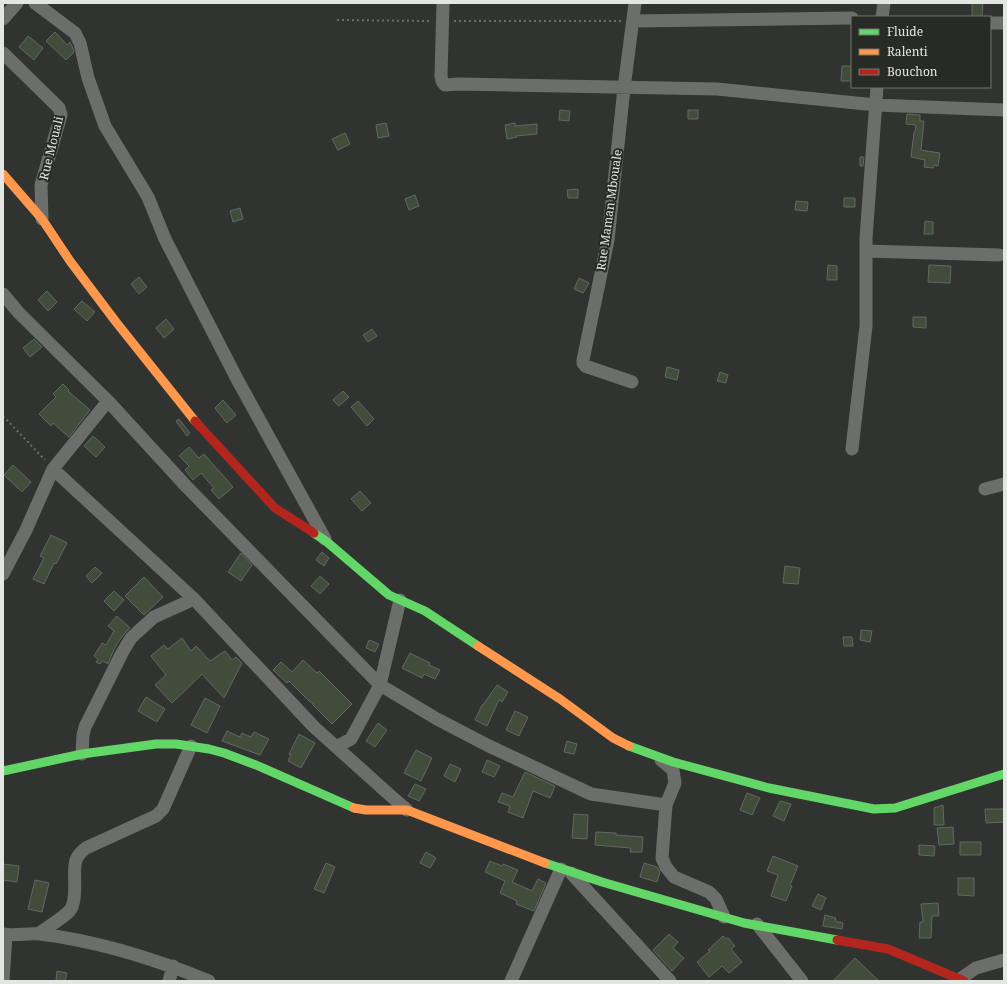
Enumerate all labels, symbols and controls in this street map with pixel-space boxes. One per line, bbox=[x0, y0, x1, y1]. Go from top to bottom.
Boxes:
legend bbox=[851, 16, 991, 88]
text: Fluide bbox=[887, 23, 923, 40]
text: Ralenti bbox=[887, 43, 928, 60]
text: Bouchon bbox=[887, 63, 938, 80]
street label: Rue Mouali bbox=[35, 114, 67, 182]
street label: Rue Maman Mbouale bbox=[592, 148, 626, 272]

